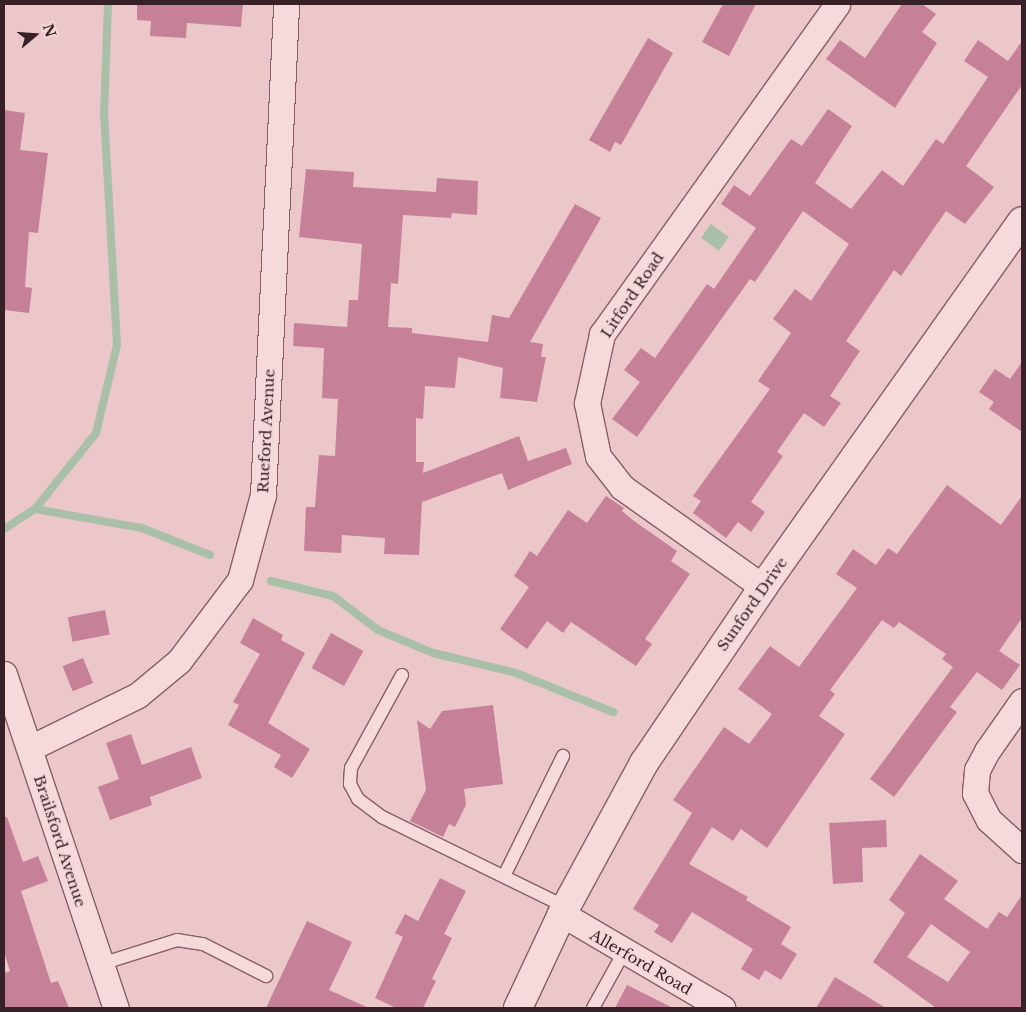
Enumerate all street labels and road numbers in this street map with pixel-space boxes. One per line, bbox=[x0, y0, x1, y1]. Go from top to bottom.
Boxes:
street label: Litford Road bbox=[597, 249, 667, 341]
street label: Rueford Avenue bbox=[254, 368, 278, 494]
street label: Sunford Drive bbox=[713, 554, 791, 654]
street label: Brailsford Avenue bbox=[30, 773, 90, 909]
street label: Allerford Road bbox=[587, 926, 695, 998]

